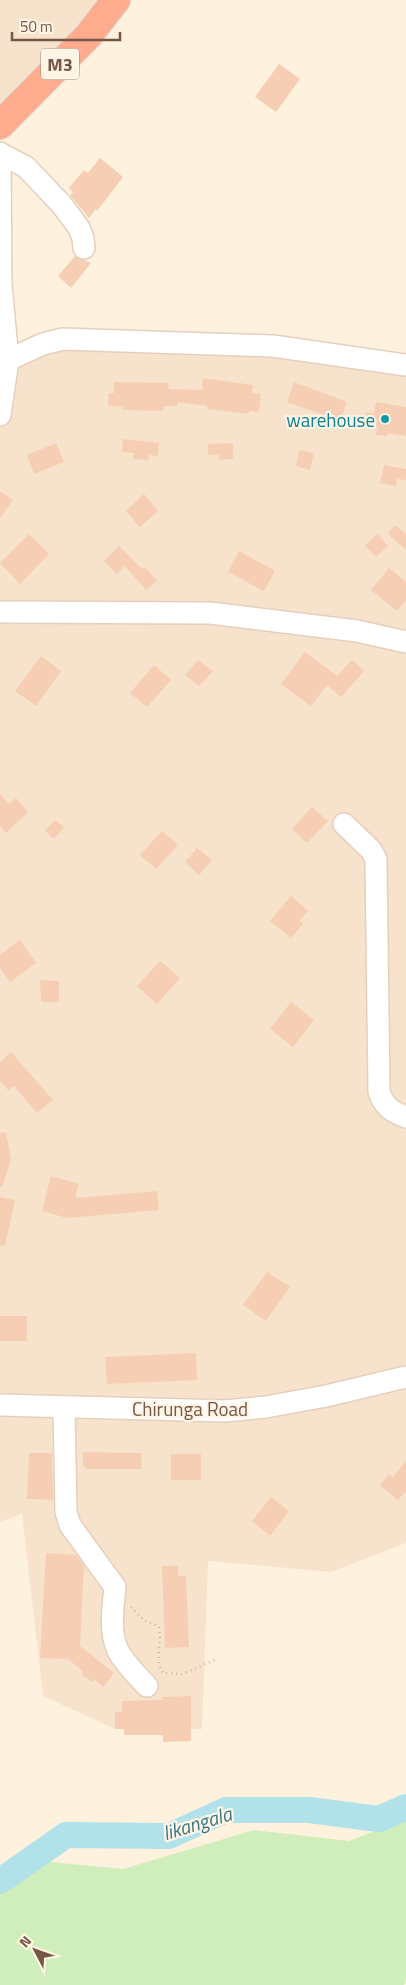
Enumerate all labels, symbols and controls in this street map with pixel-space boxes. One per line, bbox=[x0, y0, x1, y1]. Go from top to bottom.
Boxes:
scale bar bbox=[12, 10, 120, 42]
text: 50 m bbox=[20, 15, 53, 38]
road number: M3 bbox=[41, 49, 79, 80]
place label: warehouse bbox=[286, 405, 375, 434]
marker: warehouse bbox=[379, 413, 391, 425]
street label: Chirunga Road bbox=[132, 1394, 248, 1423]
water label: likangala bbox=[159, 1798, 236, 1848]
north arrow bbox=[10, 1925, 60, 1975]
text: N bbox=[14, 1931, 36, 1952]

